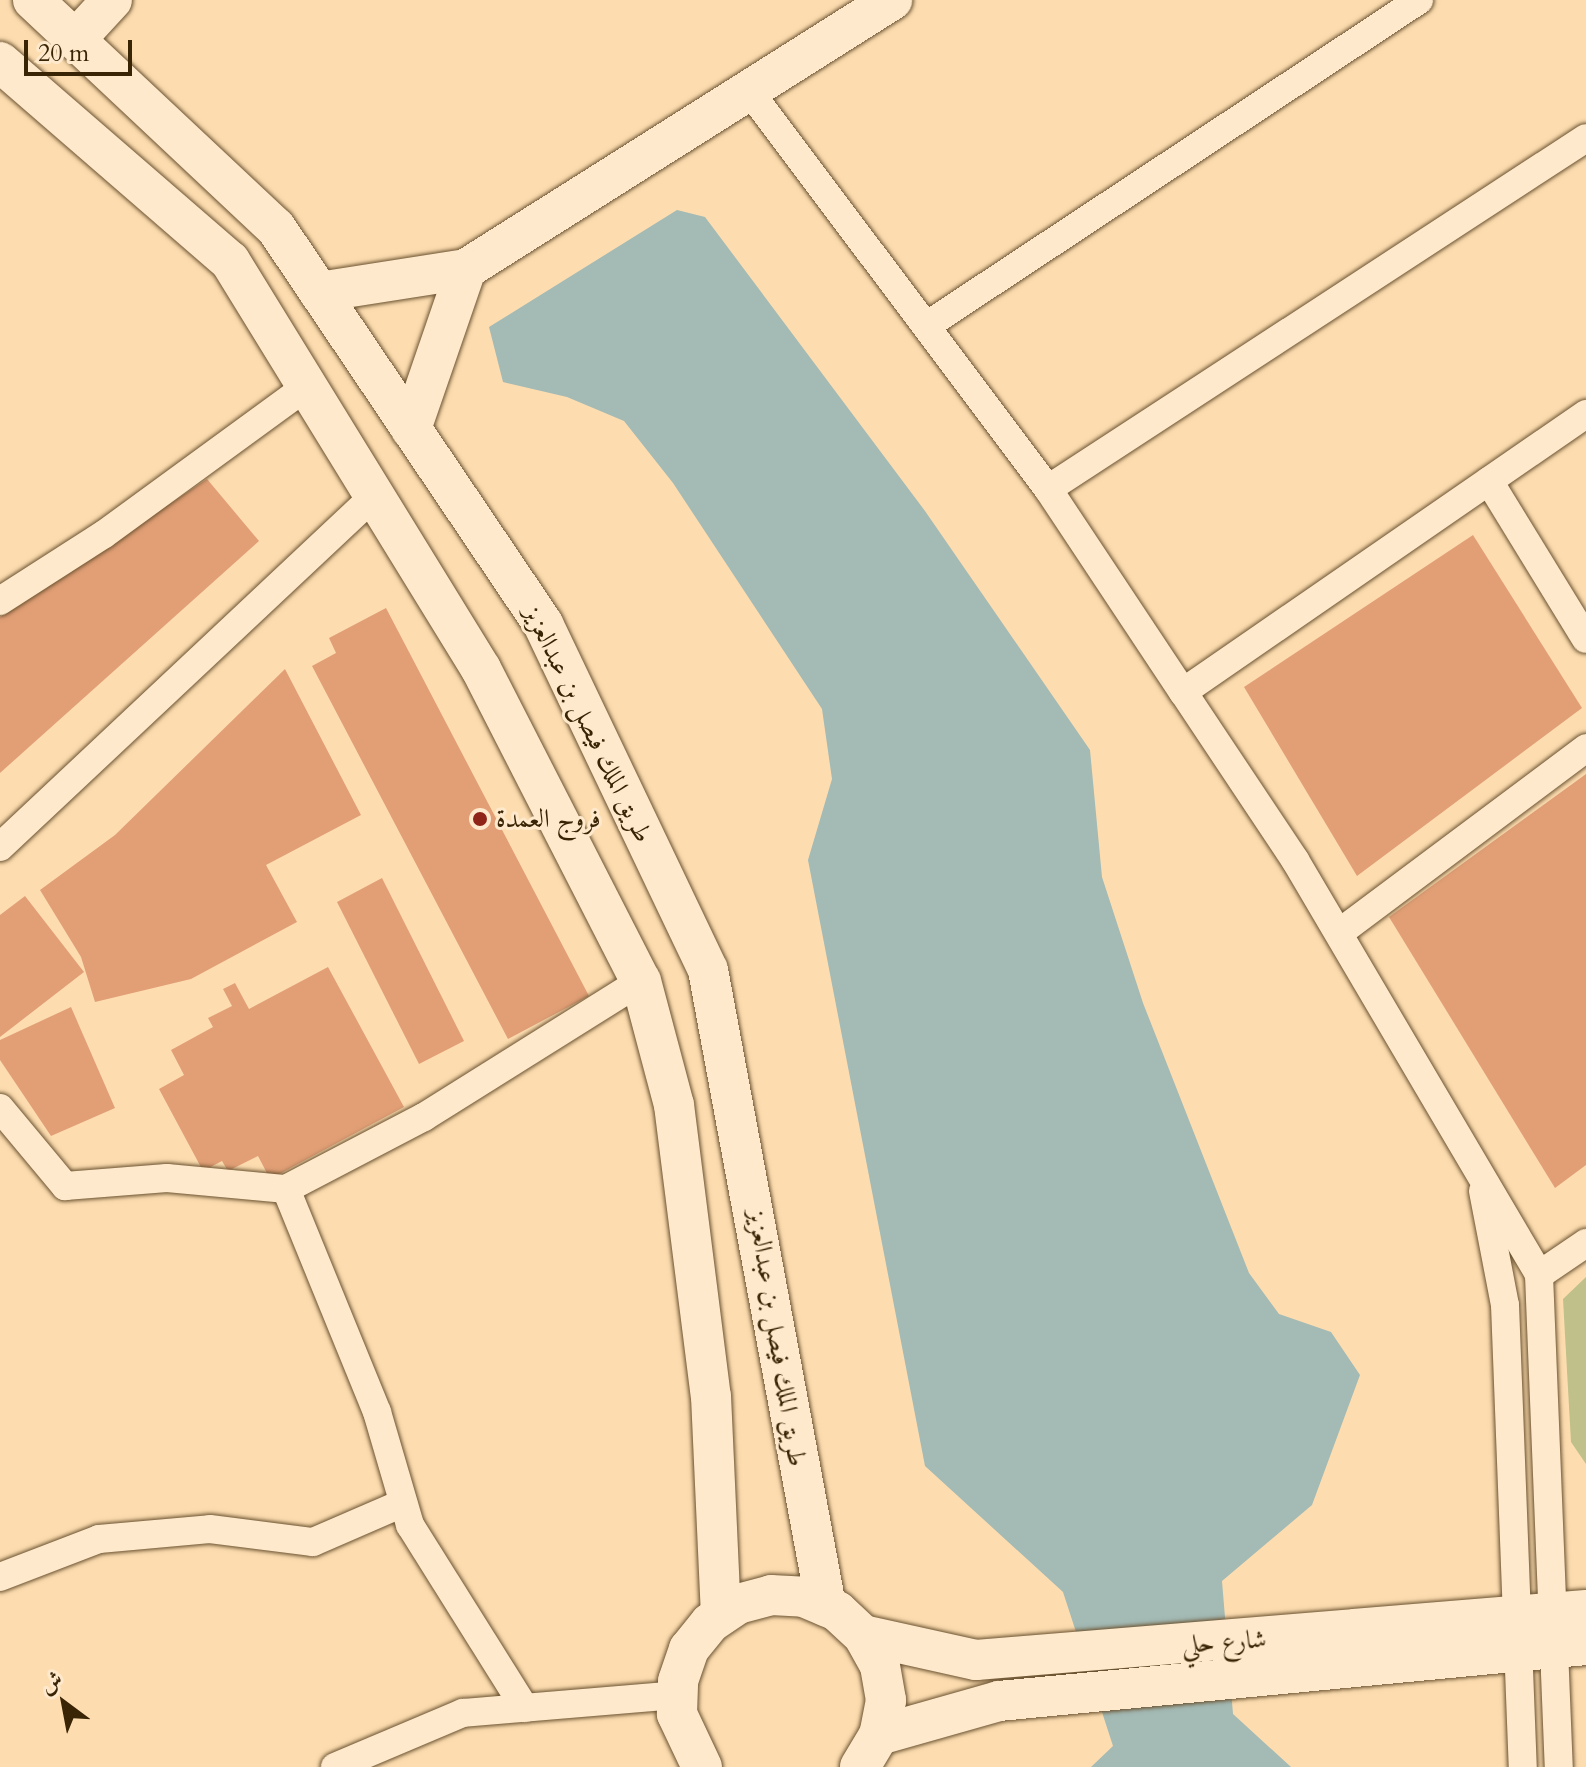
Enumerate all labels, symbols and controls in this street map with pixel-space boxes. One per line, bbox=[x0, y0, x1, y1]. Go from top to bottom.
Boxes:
scale bar bbox=[28, 24, 136, 74]
text: 20 m bbox=[38, 37, 89, 70]
street label: طريق الملك فيصل بن عبدالعزيز bbox=[517, 600, 659, 848]
place label: فروج العمدة bbox=[496, 803, 601, 835]
marker: فروج العمدة bbox=[471, 810, 489, 828]
street label: طريق الملك فيصل بن عبدالعزيز bbox=[741, 1207, 813, 1469]
street label: شارع حلي bbox=[1180, 1623, 1268, 1661]
north arrow bbox=[24, 1663, 104, 1743]
text: ش bbox=[34, 1664, 68, 1701]

